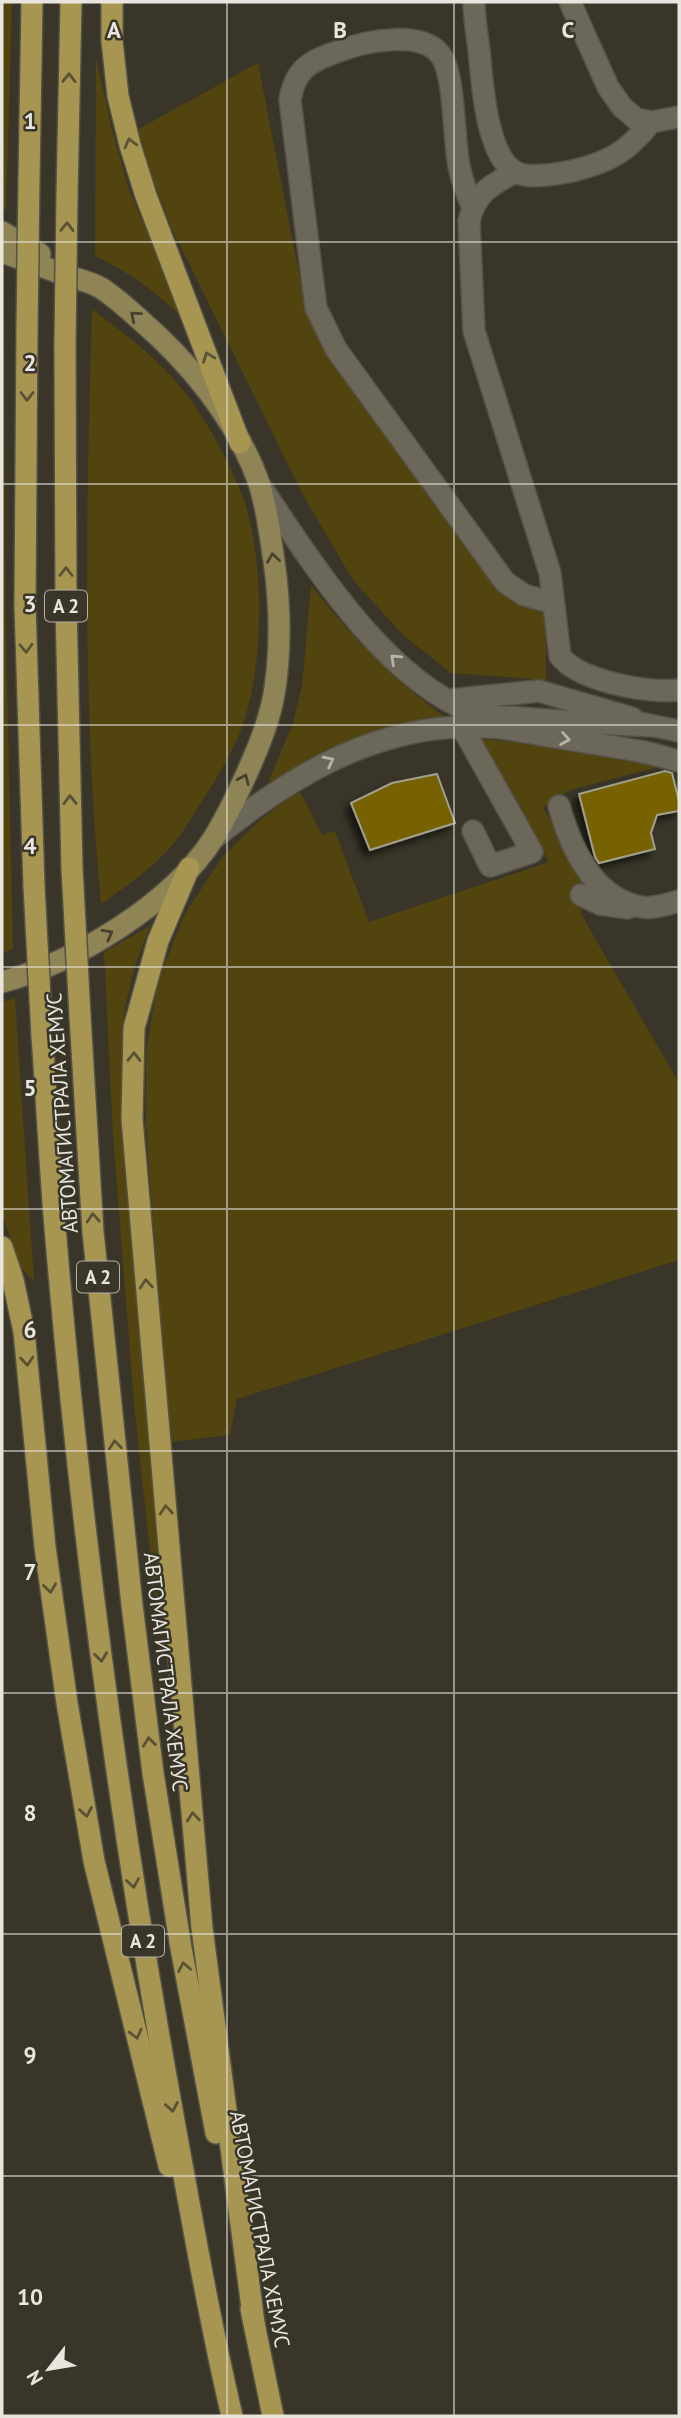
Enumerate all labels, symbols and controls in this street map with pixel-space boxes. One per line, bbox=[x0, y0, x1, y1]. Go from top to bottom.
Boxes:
text: A bbox=[107, 15, 121, 44]
text: B bbox=[333, 15, 347, 44]
text: C bbox=[562, 15, 575, 44]
one-way arrow bbox=[61, 72, 77, 83]
text: 1 bbox=[23, 106, 37, 135]
one-way arrow bbox=[124, 137, 138, 149]
one-way arrow bbox=[59, 221, 75, 232]
one-way arrow bbox=[131, 312, 144, 324]
text: 2 bbox=[23, 348, 37, 377]
one-way arrow bbox=[202, 351, 216, 363]
one-way arrow bbox=[19, 391, 34, 402]
one-way arrow bbox=[266, 552, 281, 564]
one-way arrow bbox=[58, 566, 74, 577]
text: 3 bbox=[23, 589, 37, 618]
road number: A 2 bbox=[45, 590, 87, 622]
one-way arrow bbox=[19, 643, 34, 654]
one-way arrow bbox=[390, 655, 403, 668]
one-way arrow bbox=[559, 731, 571, 746]
one-way arrow bbox=[322, 756, 335, 770]
one-way arrow bbox=[236, 774, 250, 787]
one-way arrow bbox=[62, 794, 78, 804]
text: 4 bbox=[23, 831, 37, 860]
one-way arrow bbox=[101, 929, 114, 942]
street label: АВТОМАГИСТРАЛА ХЕМУС bbox=[40, 992, 84, 1234]
one-way arrow bbox=[126, 1051, 141, 1062]
text: 5 bbox=[23, 1073, 37, 1102]
one-way arrow bbox=[85, 1213, 100, 1224]
road number: A 2 bbox=[77, 1261, 119, 1292]
one-way arrow bbox=[139, 1278, 154, 1289]
text: 6 bbox=[23, 1315, 37, 1344]
one-way arrow bbox=[19, 1356, 34, 1367]
one-way arrow bbox=[108, 1439, 123, 1450]
one-way arrow bbox=[159, 1504, 174, 1515]
street label: АВТОМАГИСТРАЛА ХЕМУС bbox=[138, 1551, 194, 1793]
text: 7 bbox=[23, 1557, 37, 1586]
one-way arrow bbox=[43, 1582, 58, 1593]
one-way arrow bbox=[94, 1652, 109, 1663]
one-way arrow bbox=[142, 1736, 157, 1748]
text: 8 bbox=[23, 1798, 37, 1827]
one-way arrow bbox=[78, 1806, 93, 1818]
one-way arrow bbox=[186, 1811, 201, 1822]
one-way arrow bbox=[125, 1877, 140, 1889]
road number: A 2 bbox=[122, 1926, 164, 1956]
one-way arrow bbox=[177, 1961, 192, 1973]
one-way arrow bbox=[128, 2028, 142, 2040]
text: 9 bbox=[23, 2040, 37, 2069]
one-way arrow bbox=[163, 2101, 178, 2113]
street label: АВТОМАГИСТРАЛА ХЕМУС bbox=[224, 2108, 296, 2350]
text: 10 bbox=[17, 2282, 43, 2311]
north arrow bbox=[14, 2334, 84, 2404]
text: N bbox=[21, 2366, 48, 2389]

